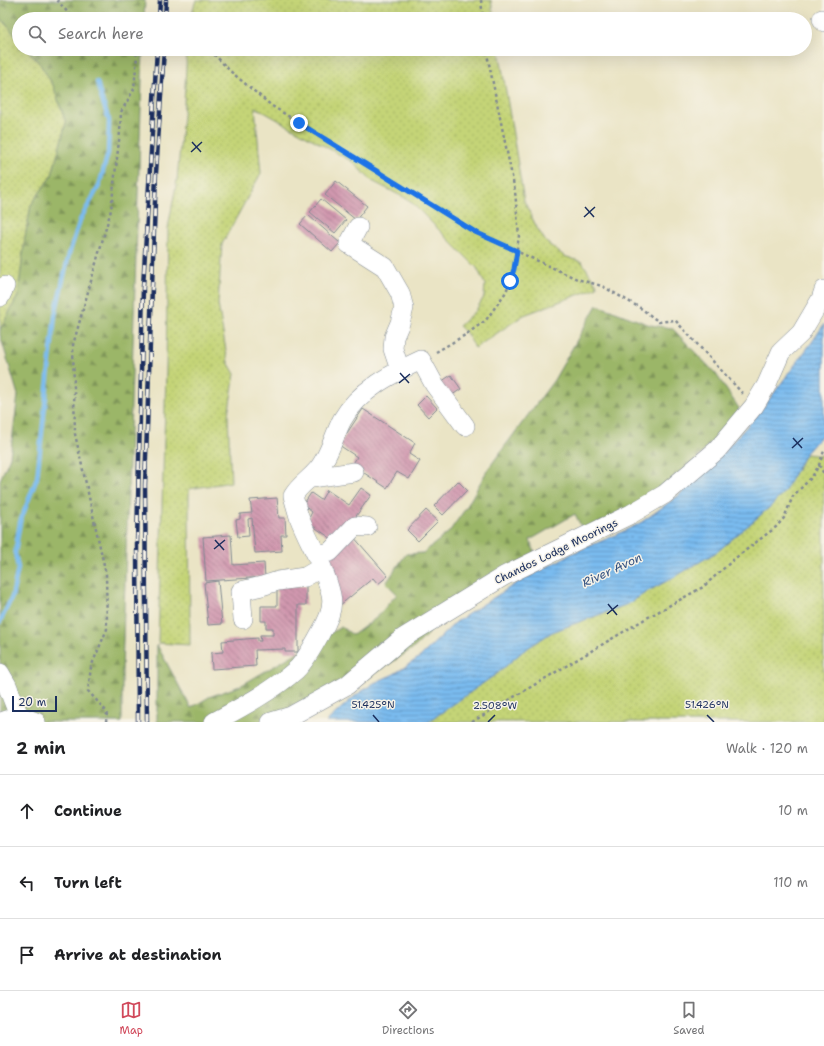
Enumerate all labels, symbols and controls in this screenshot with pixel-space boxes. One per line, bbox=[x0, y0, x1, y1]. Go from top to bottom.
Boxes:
search box bbox=[12, 12, 812, 56]
icon: search bbox=[26, 23, 48, 45]
text: Search here bbox=[58, 24, 144, 44]
route end bbox=[290, 114, 308, 132]
route start bbox=[501, 272, 519, 290]
street label: Chandos Lodge Moorings bbox=[492, 515, 620, 588]
water label: River Avon bbox=[580, 549, 644, 591]
scale bar bbox=[12, 694, 57, 713]
text: 20 m bbox=[18, 695, 46, 710]
text: 51.425°N bbox=[351, 698, 395, 711]
text: 51.426°N bbox=[685, 698, 729, 711]
text: 2.508°W bbox=[473, 699, 517, 712]
text: 2 min bbox=[16, 737, 66, 759]
text: Walk · 120 m bbox=[726, 740, 808, 757]
icon: ahead bbox=[16, 800, 38, 822]
text: Continue bbox=[54, 801, 122, 821]
text: 10 m bbox=[778, 802, 808, 819]
icon: left bbox=[16, 872, 38, 894]
text: Turn left bbox=[54, 873, 122, 893]
text: 110 m bbox=[773, 874, 808, 891]
icon: arrive bbox=[16, 944, 38, 966]
text: Arrive at destination bbox=[54, 945, 222, 965]
tab: Map bbox=[119, 999, 143, 1038]
tab: Directions bbox=[382, 999, 434, 1038]
tab: Saved bbox=[673, 999, 705, 1038]

